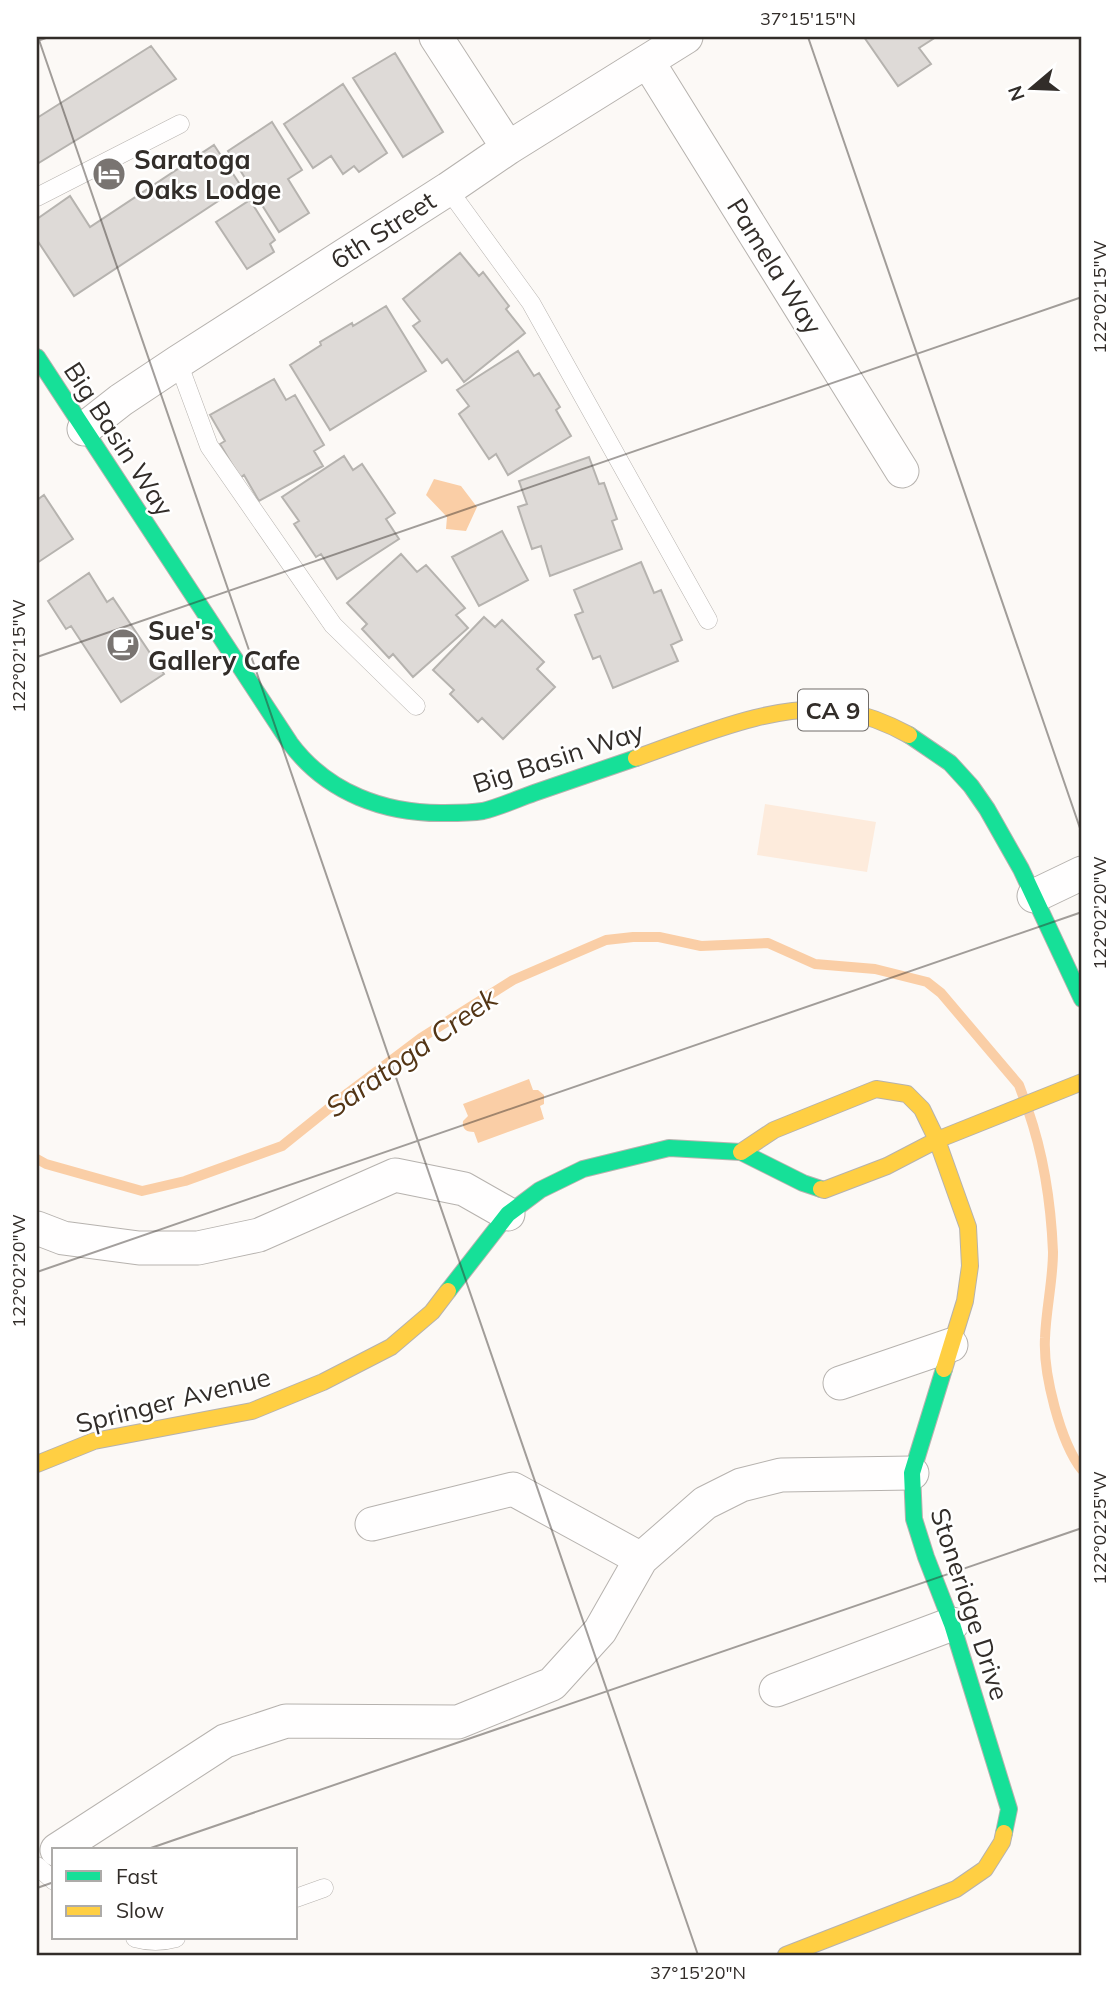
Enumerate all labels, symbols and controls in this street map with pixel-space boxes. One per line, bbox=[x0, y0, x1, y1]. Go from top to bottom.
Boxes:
text: 37°15'15"N bbox=[760, 7, 856, 30]
north arrow bbox=[996, 52, 1066, 122]
text: N bbox=[1002, 83, 1030, 104]
place label: Saratoga Oaks Lodge bbox=[134, 143, 281, 206]
hotel icon: Saratoga Oaks Lodge bbox=[90, 155, 128, 193]
street label: 6th Street bbox=[324, 184, 442, 276]
street label: Pamela Way bbox=[720, 192, 830, 340]
text: 122°02'15"W bbox=[1088, 240, 1111, 354]
street label: Big Basin Way bbox=[57, 356, 181, 523]
text: 122°02'15"W bbox=[7, 599, 30, 713]
place label: Sue's Gallery Cafe bbox=[148, 614, 300, 677]
cafe icon: Sue's Gallery Cafe bbox=[104, 626, 142, 664]
road number: CA 9 bbox=[798, 690, 868, 730]
street label: Big Basin Way bbox=[469, 714, 648, 800]
text: 122°02'20"W bbox=[1088, 856, 1111, 970]
water label: Saratoga Creek bbox=[318, 979, 505, 1124]
text: 122°02'20"W bbox=[7, 1214, 30, 1328]
street label: Springer Avenue bbox=[72, 1360, 274, 1440]
text: 122°02'25"W bbox=[1088, 1471, 1111, 1585]
street label: Stoneridge Drive bbox=[923, 1504, 1017, 1704]
legend bbox=[52, 1848, 298, 1940]
text: Fast bbox=[116, 1863, 158, 1889]
text: Slow bbox=[116, 1897, 164, 1923]
text: 37°15'20"N bbox=[650, 1961, 746, 1984]

